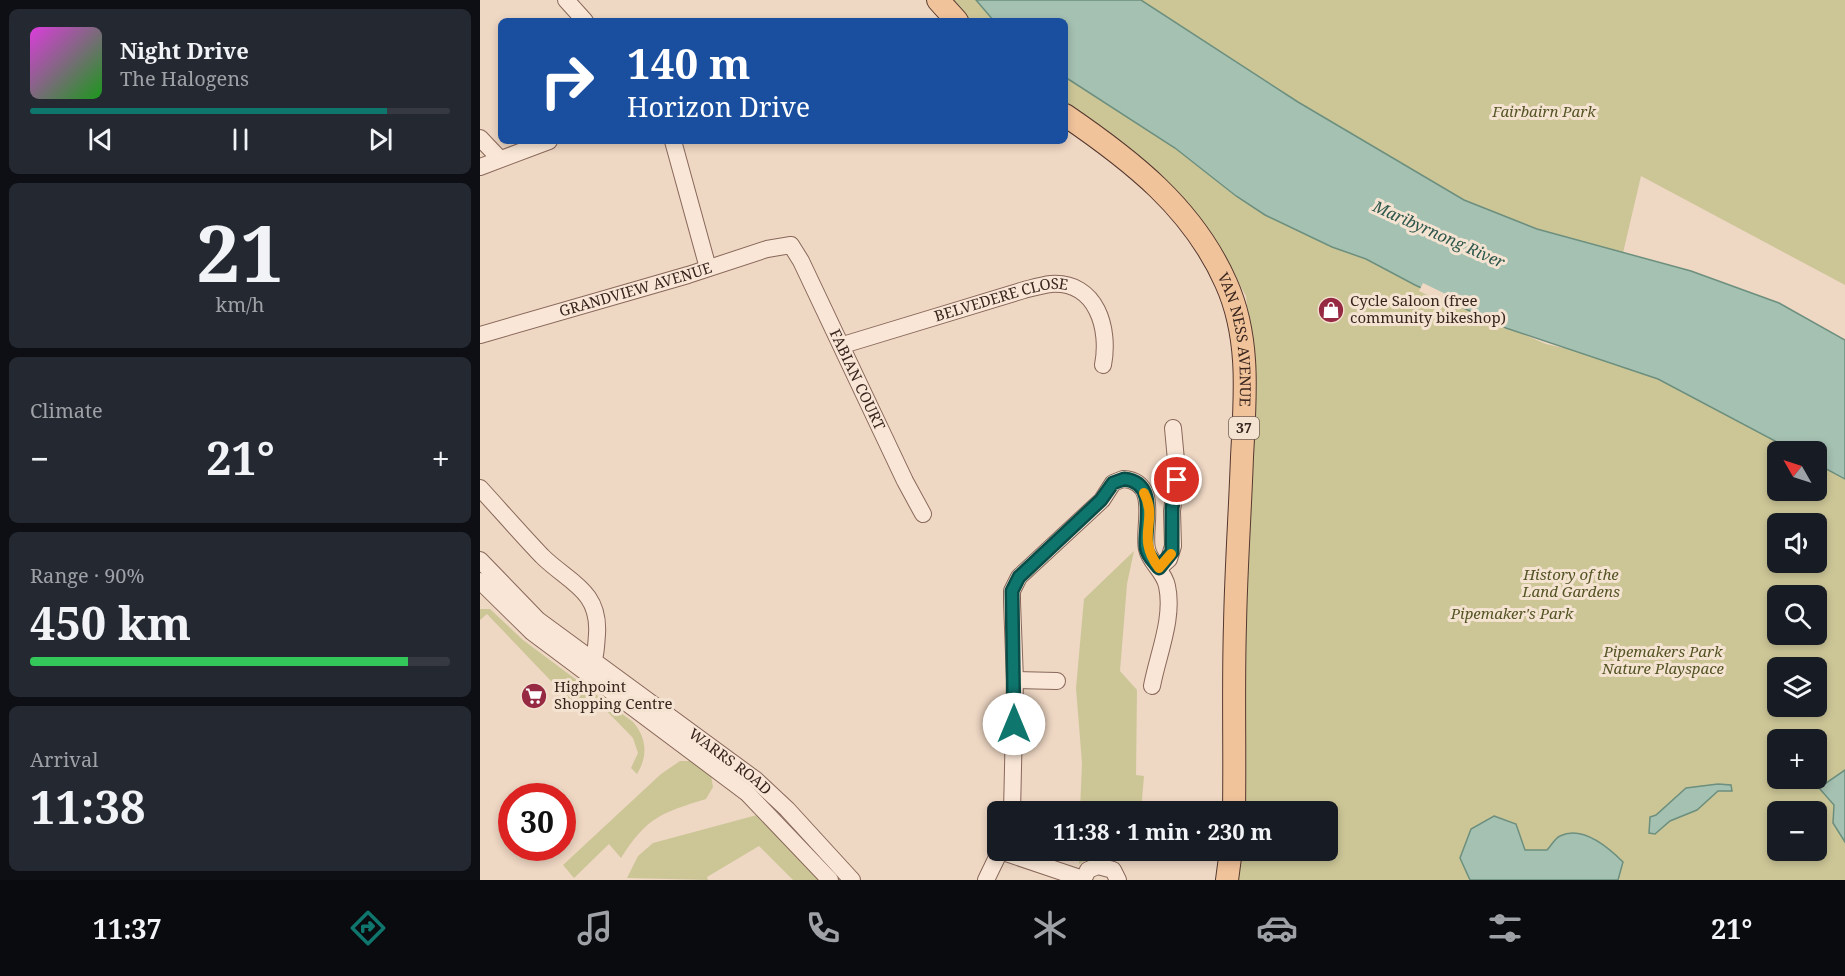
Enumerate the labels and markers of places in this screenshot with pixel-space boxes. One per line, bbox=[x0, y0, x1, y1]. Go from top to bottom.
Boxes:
place label: Cycle Saloon (free community bikeshop) bbox=[1350, 290, 1506, 327]
shop icon: Cycle Saloon (free community bikeshop) bbox=[1316, 295, 1346, 325]
pin bbox=[1151, 454, 1202, 505]
place label: Highpoint Shopping Centre bbox=[554, 676, 673, 713]
supermarket icon: Highpoint Shopping Centre bbox=[519, 681, 549, 711]

